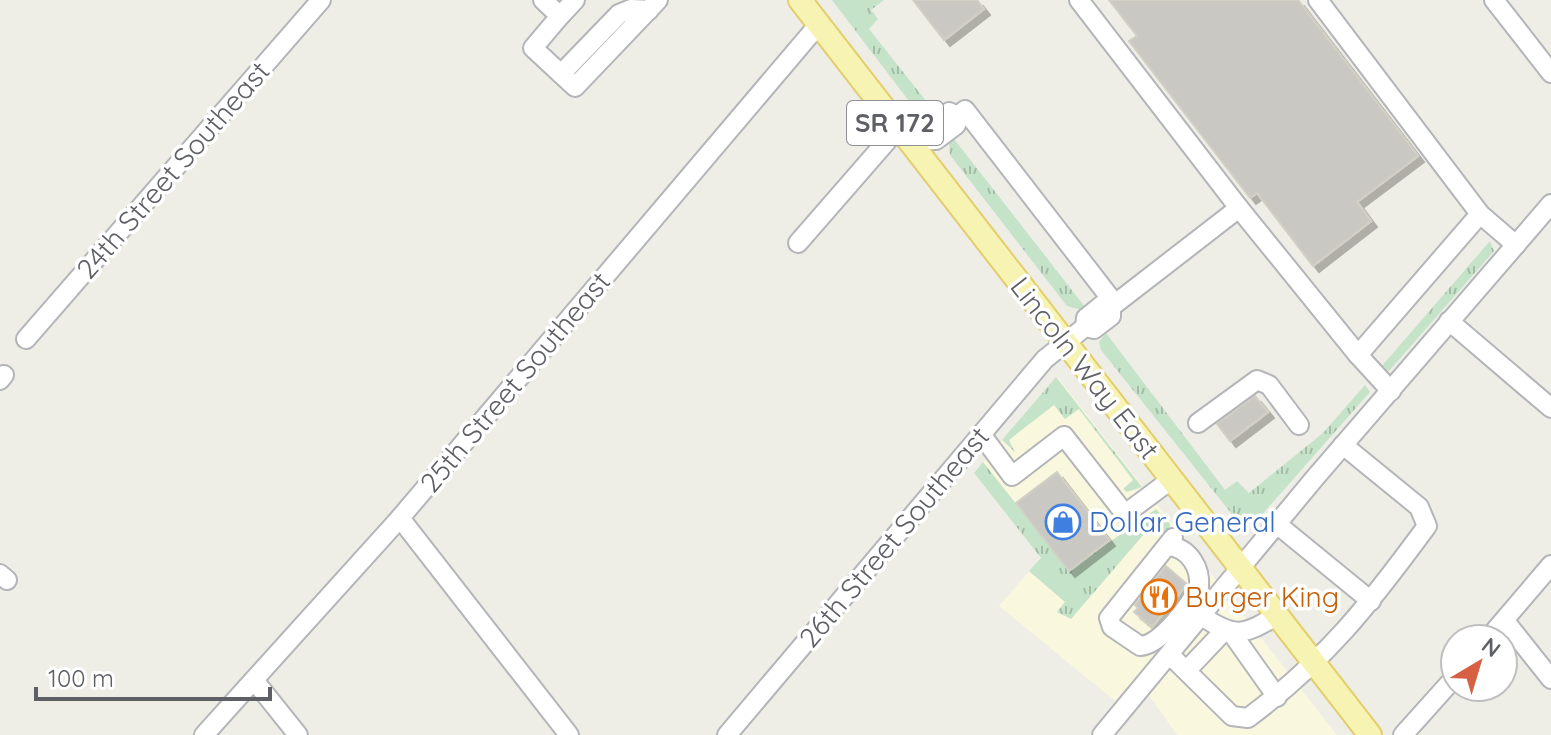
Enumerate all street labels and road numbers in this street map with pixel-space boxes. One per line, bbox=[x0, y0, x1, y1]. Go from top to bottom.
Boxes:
street label: 24th Street Southeast bbox=[69, 54, 277, 286]
road number: SR 172 bbox=[847, 101, 943, 145]
street label: 25th Street Southeast bbox=[412, 264, 617, 499]
street label: Lincoln Way East bbox=[1003, 270, 1167, 466]
street label: 26th Street Southeast bbox=[791, 419, 996, 654]

